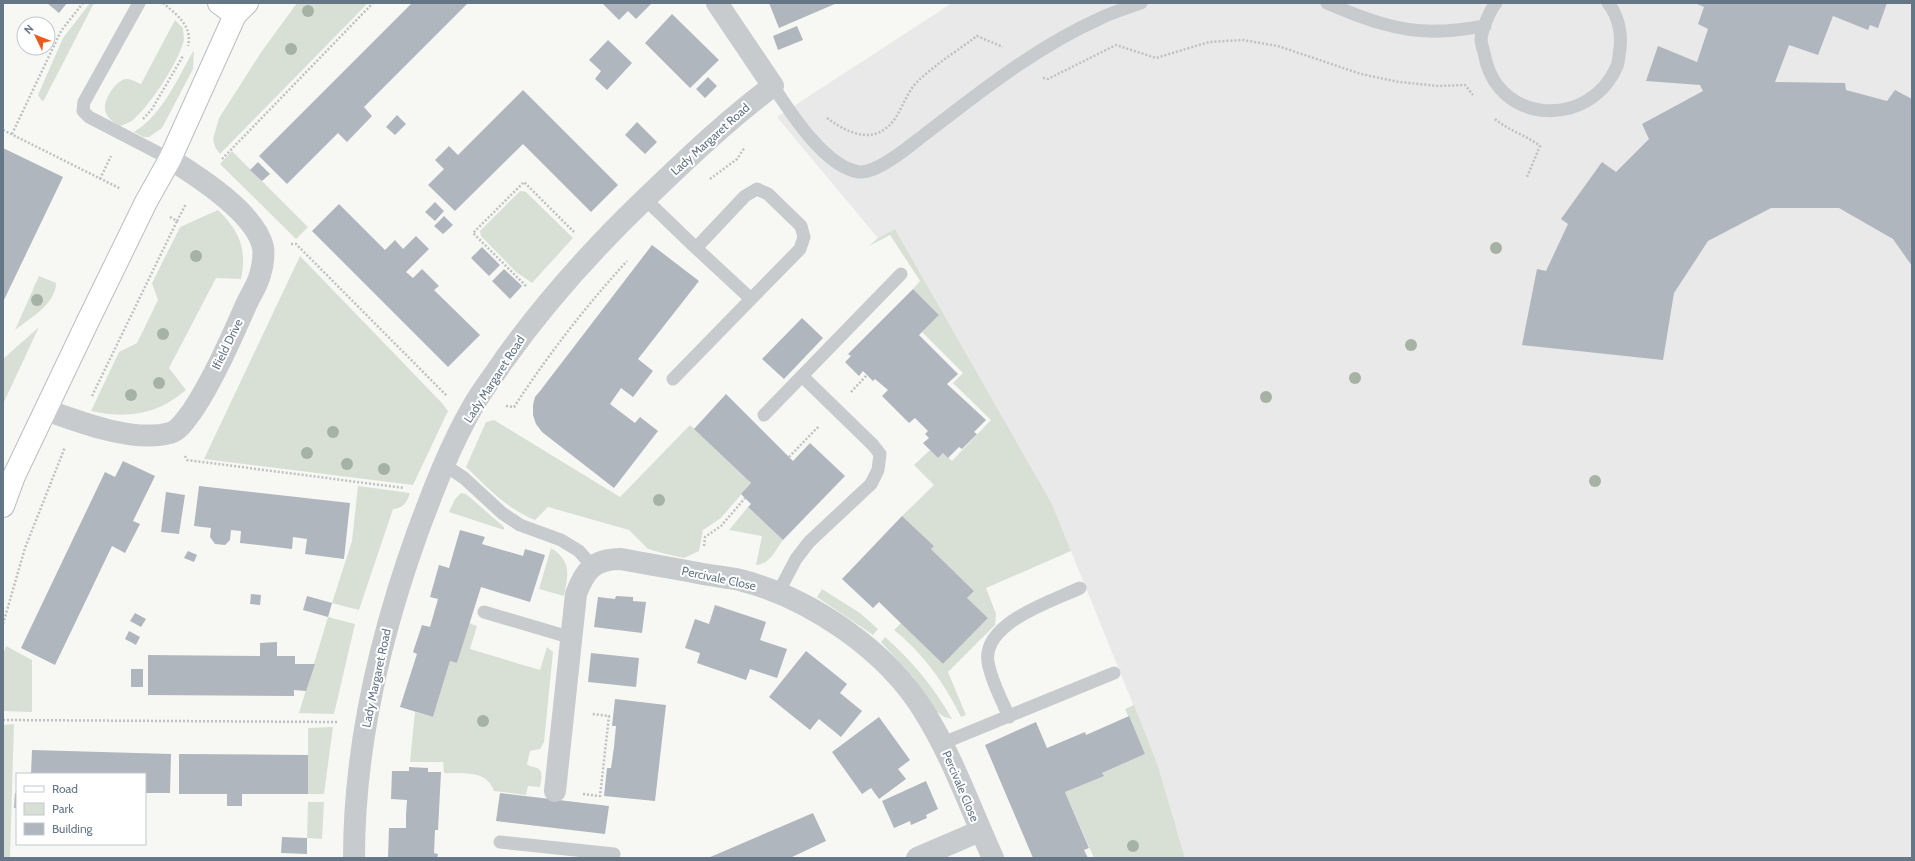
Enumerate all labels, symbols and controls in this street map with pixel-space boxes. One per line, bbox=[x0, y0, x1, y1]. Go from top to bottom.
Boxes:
north arrow bbox=[16, 16, 56, 56]
text: N bbox=[21, 22, 36, 37]
street label: Lady Margaret Road bbox=[668, 100, 752, 178]
street label: Ifield Drive bbox=[208, 316, 246, 372]
street label: Lady Margaret Road bbox=[460, 333, 528, 425]
street label: Percivale Close bbox=[680, 563, 758, 593]
street label: Lady Margaret Road bbox=[358, 627, 394, 729]
street label: Percivale Close bbox=[939, 748, 983, 824]
legend bbox=[16, 773, 146, 845]
text: Road bbox=[52, 781, 78, 796]
text: Park bbox=[52, 801, 74, 816]
text: Building bbox=[52, 821, 94, 836]

